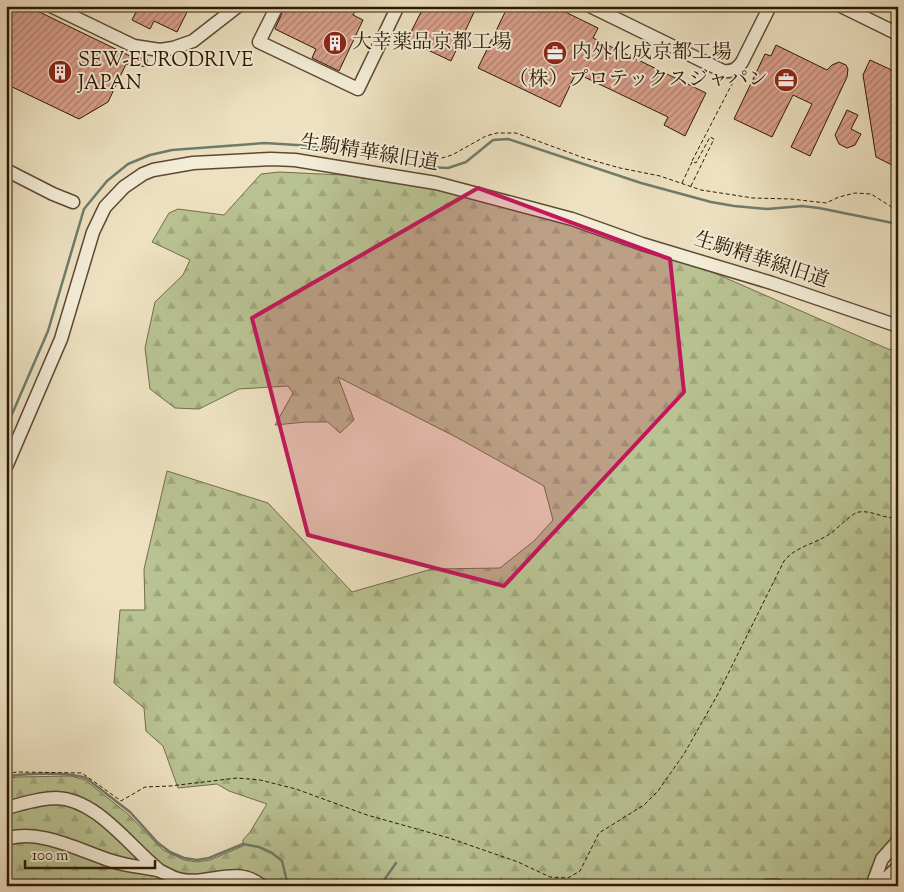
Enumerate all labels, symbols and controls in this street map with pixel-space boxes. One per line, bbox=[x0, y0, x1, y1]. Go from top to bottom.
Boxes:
place label: 大幸薬品京都工場 bbox=[352, 29, 512, 58]
building icon: 大幸薬品京都工場 bbox=[322, 30, 348, 56]
place label: 内外化成京都工場 bbox=[572, 39, 732, 68]
office icon: 内外化成京都工場 bbox=[542, 40, 568, 66]
place label: SEW-EURODRIVE JAPAN bbox=[77, 47, 253, 99]
building icon: SEW-EURODRIVE JAPAN bbox=[47, 59, 73, 85]
place label: （株）プロテックスジャパン bbox=[509, 66, 768, 95]
office icon: （株）プロテックスジャパン bbox=[773, 67, 799, 93]
street label: 生駒精華線旧道 bbox=[298, 129, 440, 179]
street label: 生駒精華線旧道 bbox=[690, 226, 832, 296]
scale bar bbox=[25, 837, 155, 869]
text: 100 m bbox=[32, 846, 69, 867]

